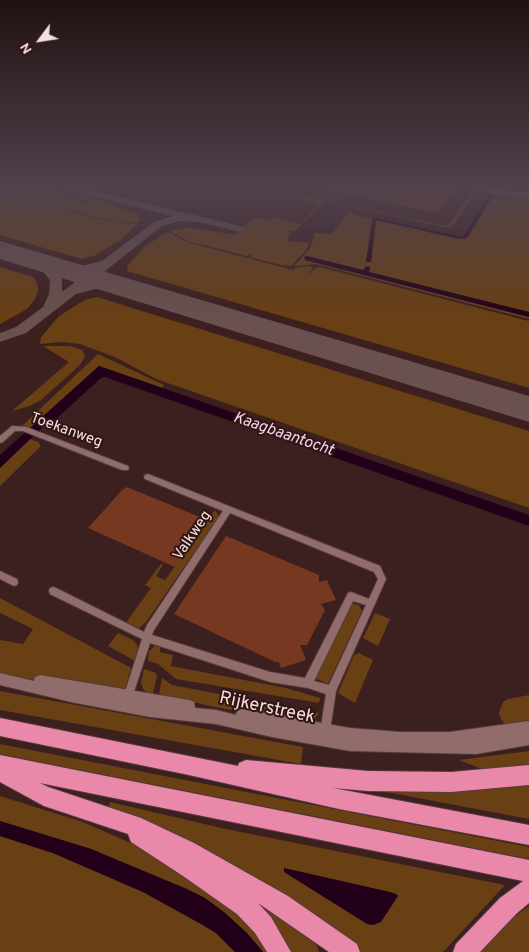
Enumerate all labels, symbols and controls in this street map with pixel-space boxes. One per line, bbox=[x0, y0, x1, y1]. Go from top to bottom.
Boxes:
north arrow bbox=[15, 15, 65, 65]
text: N bbox=[17, 39, 37, 57]
water label: Kaagbaantocht bbox=[230, 409, 336, 461]
street label: Toekanweg bbox=[27, 410, 105, 452]
street label: Valkweg bbox=[170, 508, 216, 564]
street label: Rijkerstreek bbox=[217, 688, 317, 730]

